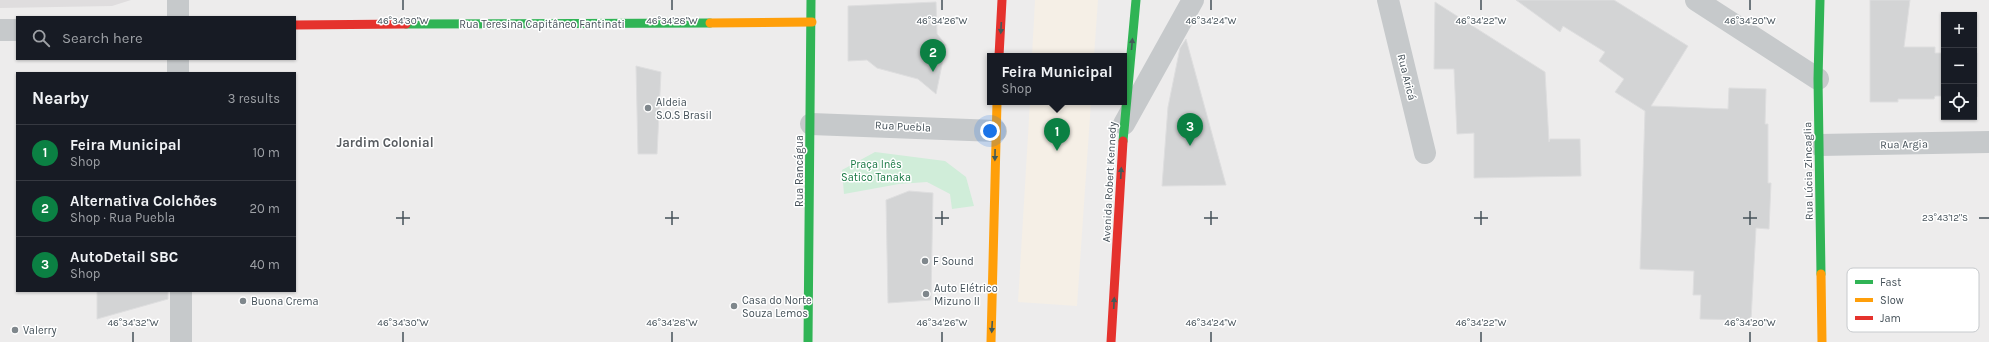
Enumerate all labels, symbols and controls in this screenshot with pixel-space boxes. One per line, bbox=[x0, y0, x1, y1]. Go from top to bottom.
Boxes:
map controls bbox=[1941, 12, 1977, 120]
button: + bbox=[1941, 12, 1977, 48]
text: 46°34'30"W bbox=[377, 15, 429, 27]
text: 46°34'28"W bbox=[646, 15, 698, 27]
text: 46°34'26"W bbox=[916, 15, 968, 27]
text: 46°34'24"W bbox=[1186, 15, 1237, 27]
text: 46°34'22"W bbox=[1455, 15, 1507, 27]
text: 46°34'20"W bbox=[1724, 15, 1776, 27]
search box bbox=[16, 16, 296, 60]
street label: Rua Teresina Capitâneo Fantinati bbox=[459, 18, 625, 31]
one-way arrow bbox=[997, 22, 1004, 34]
icon: search bbox=[30, 27, 52, 49]
text: Search here bbox=[62, 29, 143, 47]
one-way arrow bbox=[1128, 38, 1135, 50]
pin: 2 bbox=[920, 39, 946, 72]
button: − bbox=[1941, 48, 1977, 84]
popup bbox=[987, 53, 1127, 105]
street label: Rua Aricá bbox=[1394, 53, 1419, 102]
text: Feira Municipal bbox=[1001, 63, 1113, 81]
text: Shop bbox=[1001, 81, 1032, 96]
button: locate bbox=[1941, 84, 1977, 120]
text: Nearby bbox=[32, 88, 89, 108]
text: 3 results bbox=[228, 91, 280, 106]
place label: Aldeia S.O.S Brasil bbox=[656, 96, 712, 122]
marker: Aldeia S.O.S Brasil bbox=[643, 103, 653, 113]
pin: 3 bbox=[1177, 113, 1203, 146]
pin: 1 bbox=[1044, 118, 1070, 151]
street label: Rua Puebla bbox=[875, 119, 931, 134]
your location bbox=[980, 121, 1000, 141]
street label: Avenida Robert Kennedy bbox=[1100, 121, 1119, 243]
street label: Rua Lúcia Zincaglia bbox=[1801, 122, 1816, 220]
district label: Jardim Colonial bbox=[336, 135, 434, 150]
street label: Rua Rancágua bbox=[793, 135, 806, 207]
text: Feira Municipal bbox=[70, 136, 181, 154]
street label: Rua Argia bbox=[1880, 138, 1928, 151]
text: 1 bbox=[43, 145, 47, 160]
text: 10 m bbox=[253, 145, 280, 160]
one-way arrow bbox=[991, 149, 998, 161]
text: Shop bbox=[70, 154, 100, 169]
park label: Praça Inês Satico Tanaka bbox=[841, 158, 911, 184]
one-way arrow bbox=[1118, 167, 1125, 179]
text: Alternativa Colchões bbox=[70, 192, 217, 210]
text: 2 bbox=[41, 201, 49, 216]
text: 20 m bbox=[250, 201, 280, 216]
text: Shop · Rua Puebla bbox=[70, 210, 175, 225]
text: 23°43'12"S bbox=[1922, 212, 1968, 224]
text: AutoDetail SBC bbox=[70, 248, 178, 266]
place label: F Sound bbox=[933, 255, 974, 268]
marker: F Sound bbox=[920, 256, 930, 266]
text: 3 bbox=[41, 257, 49, 272]
text: 40 m bbox=[250, 257, 280, 272]
text: Shop bbox=[70, 266, 100, 281]
legend bbox=[1847, 268, 1979, 332]
text: Fast bbox=[1880, 276, 1901, 289]
place label: Auto Elétrico Mizuno II bbox=[934, 282, 998, 308]
marker: Auto Elétrico Mizuno II bbox=[921, 289, 931, 299]
place label: Casa do Norte Souza Lemos bbox=[742, 294, 812, 320]
text: Slow bbox=[1880, 294, 1904, 307]
place label: Buona Crema bbox=[251, 295, 319, 308]
marker: Buona Crema bbox=[238, 296, 248, 306]
one-way arrow bbox=[1111, 297, 1118, 309]
marker: Casa do Norte Souza Lemos bbox=[729, 301, 739, 311]
text: Jam bbox=[1880, 312, 1901, 325]
text: 46°34'32"W bbox=[107, 317, 159, 329]
text: 46°34'30"W bbox=[377, 317, 429, 329]
text: 46°34'28"W bbox=[646, 317, 698, 329]
text: 46°34'26"W bbox=[916, 317, 968, 329]
text: 46°34'24"W bbox=[1186, 317, 1237, 329]
text: 46°34'22"W bbox=[1455, 317, 1507, 329]
text: 46°34'20"W bbox=[1724, 317, 1776, 329]
one-way arrow bbox=[988, 321, 995, 333]
place label: Valerry bbox=[23, 324, 57, 337]
marker: Valerry bbox=[10, 325, 20, 335]

